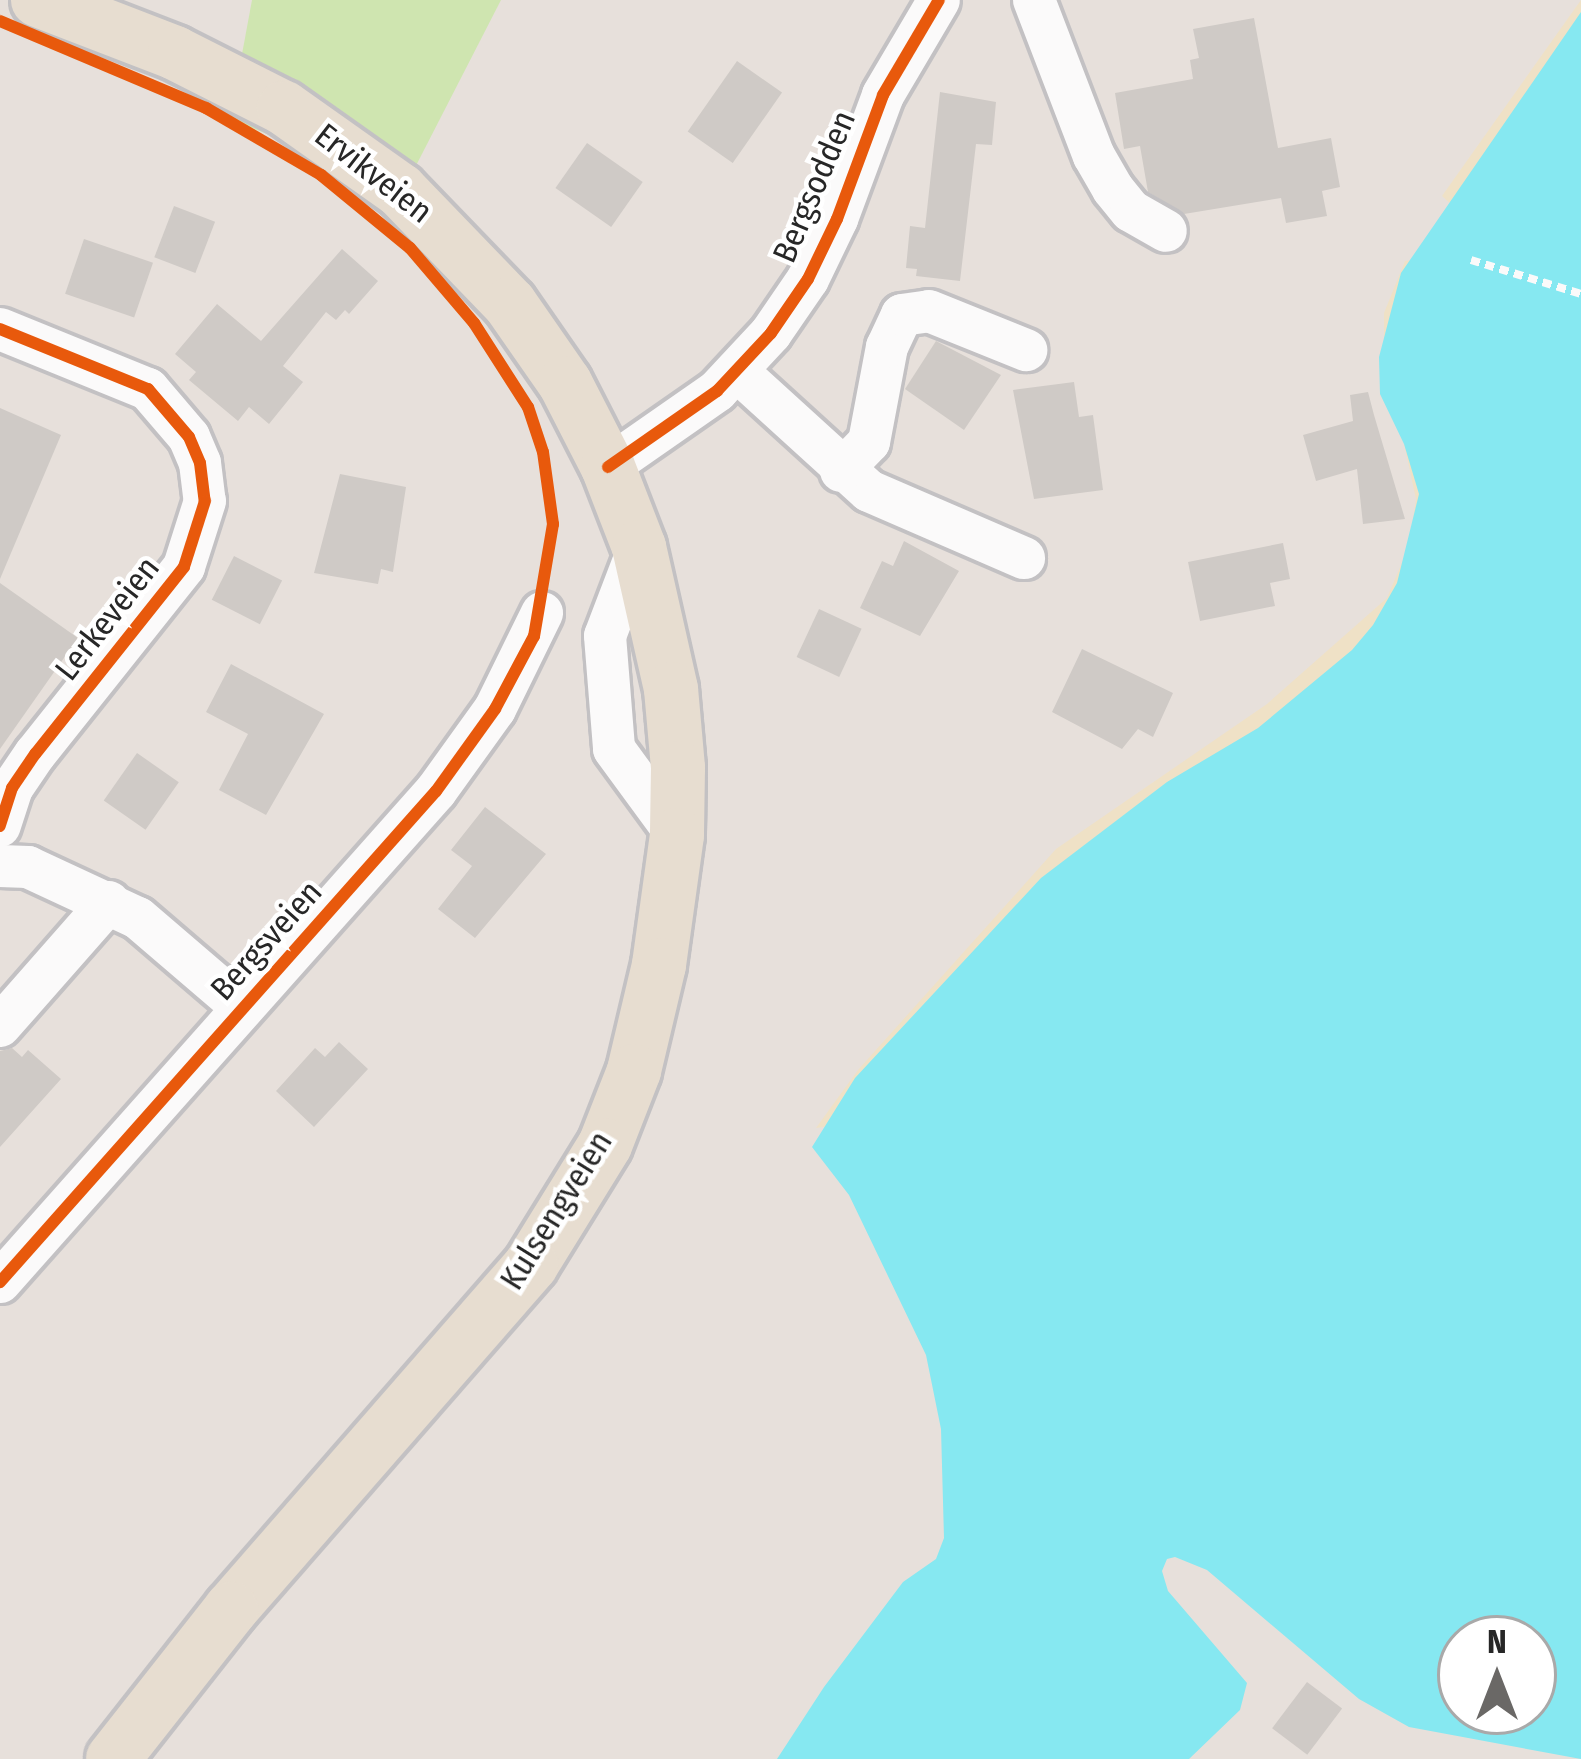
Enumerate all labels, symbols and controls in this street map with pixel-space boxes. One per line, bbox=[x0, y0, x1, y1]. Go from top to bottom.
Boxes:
street label: Bergsodden bbox=[765, 105, 865, 269]
street label: Ervikveien bbox=[306, 116, 440, 232]
street label: Lerkeveien bbox=[48, 549, 168, 689]
street label: Bergsveien bbox=[203, 873, 331, 1009]
street label: Kulsengveien bbox=[493, 1124, 621, 1298]
north arrow bbox=[1437, 1615, 1557, 1735]
text: N bbox=[1487, 1622, 1507, 1662]

